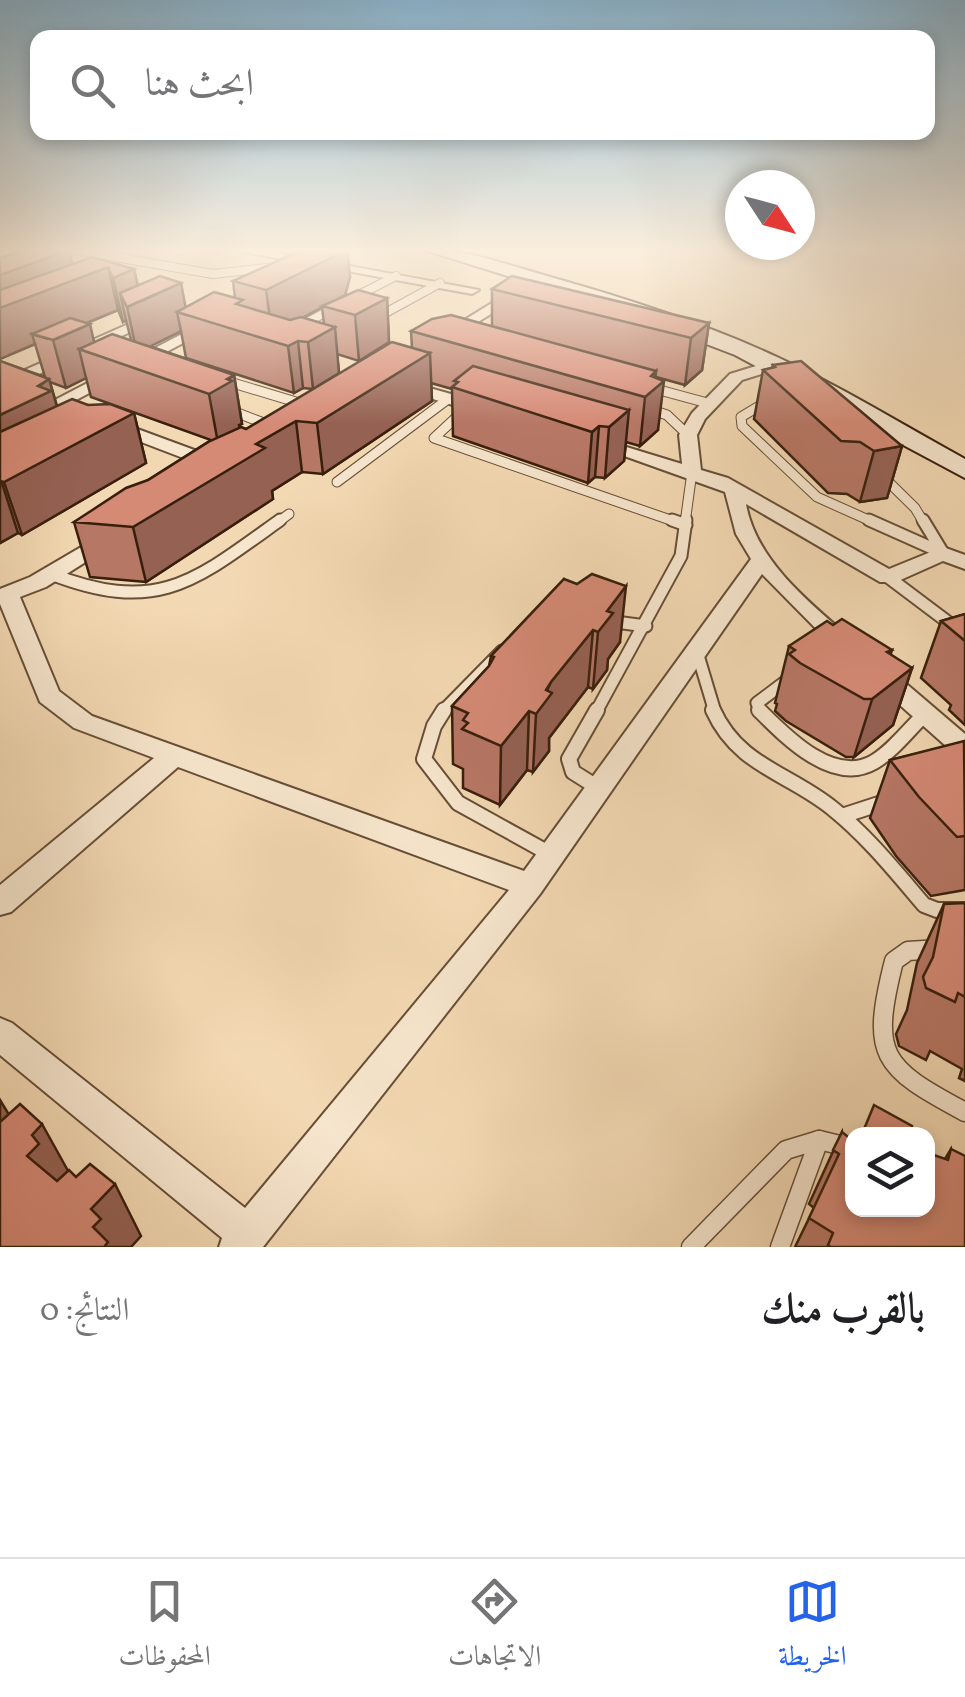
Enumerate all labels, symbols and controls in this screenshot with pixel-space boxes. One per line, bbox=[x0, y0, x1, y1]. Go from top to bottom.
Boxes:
search box bbox=[30, 30, 935, 140]
icon: search bbox=[65, 58, 120, 113]
text: ابحث هنا bbox=[145, 59, 254, 112]
north arrow bbox=[725, 170, 815, 260]
map controls bbox=[845, 1127, 935, 1217]
button: layers bbox=[845, 1127, 935, 1217]
text: بالقرب منك bbox=[761, 1282, 925, 1341]
text: النتائج: 0 bbox=[40, 1290, 129, 1334]
tab: المحفوظات bbox=[119, 1574, 211, 1683]
tab: الاتجاهات bbox=[448, 1574, 541, 1683]
tab: الخريطة bbox=[778, 1574, 846, 1683]

